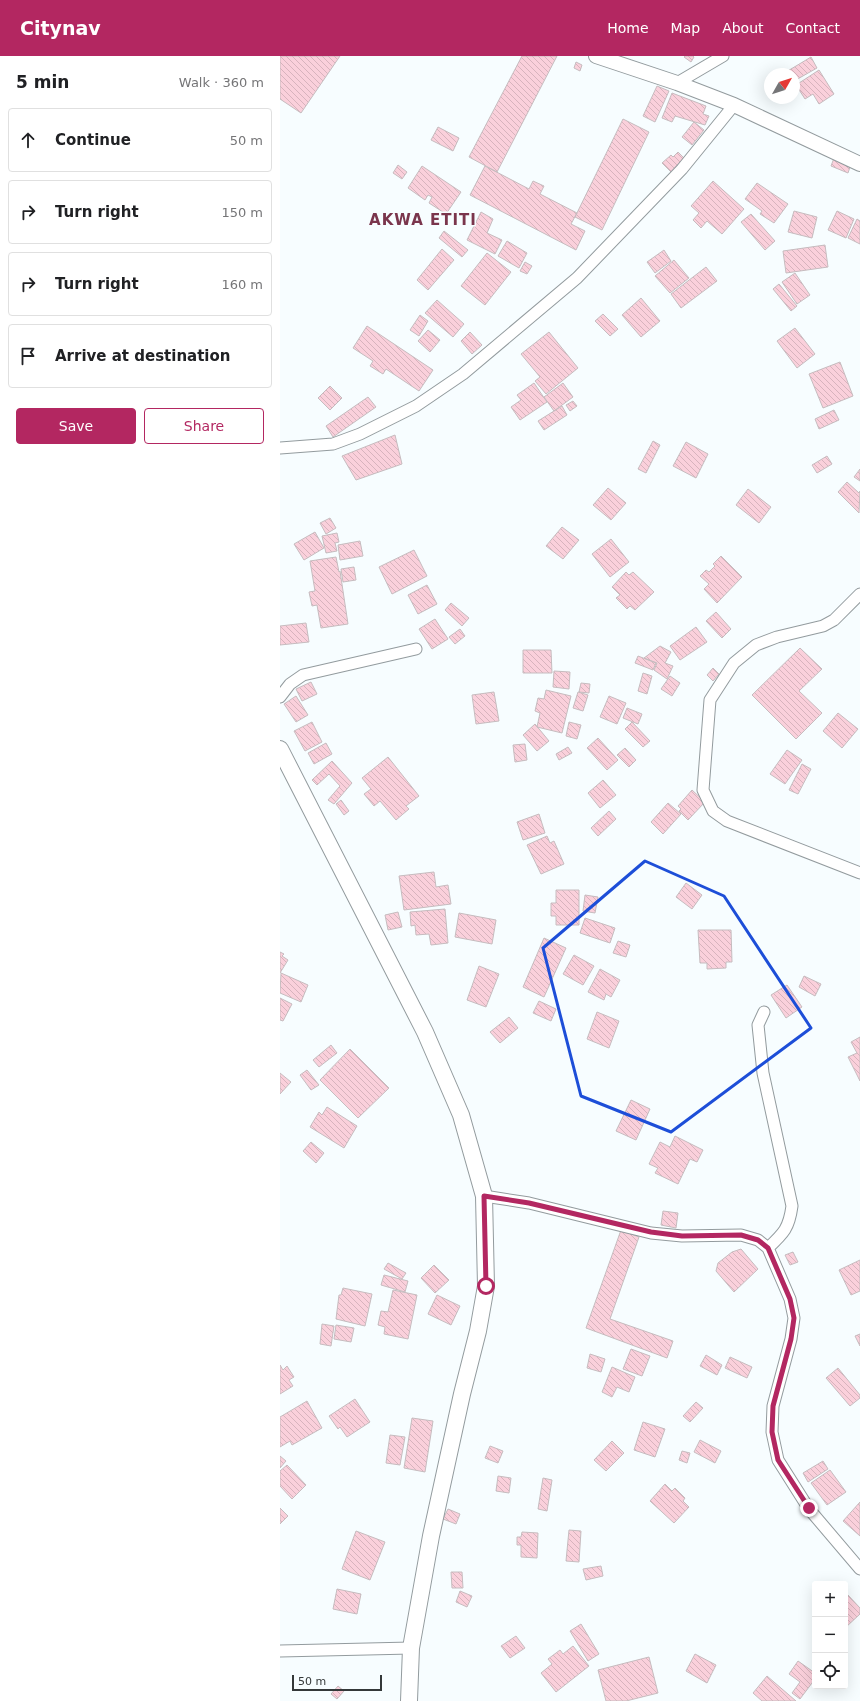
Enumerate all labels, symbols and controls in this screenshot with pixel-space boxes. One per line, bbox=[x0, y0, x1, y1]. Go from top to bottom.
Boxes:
text: Citynav bbox=[20, 17, 101, 39]
text: Home bbox=[607, 20, 649, 36]
text: Map bbox=[671, 20, 700, 36]
text: About bbox=[722, 20, 764, 36]
text: Contact bbox=[786, 20, 840, 36]
north arrow bbox=[764, 68, 800, 104]
text: 5 min bbox=[16, 72, 69, 92]
text: Walk · 360 m bbox=[179, 75, 264, 90]
icon: ahead bbox=[17, 129, 39, 151]
text: Continue bbox=[55, 131, 131, 149]
text: 50 m bbox=[230, 133, 263, 148]
icon: right bbox=[17, 201, 39, 223]
text: Turn right bbox=[55, 203, 139, 221]
text: 150 m bbox=[221, 205, 263, 220]
district label: AKWA ETITI bbox=[369, 211, 477, 229]
icon: right bbox=[17, 273, 39, 295]
text: Turn right bbox=[55, 275, 139, 293]
text: 160 m bbox=[221, 277, 263, 292]
icon: arrive bbox=[17, 345, 39, 367]
text: Arrive at destination bbox=[55, 347, 230, 365]
button: Save bbox=[16, 408, 136, 444]
button: Share bbox=[144, 408, 264, 444]
route start bbox=[477, 1277, 495, 1295]
route end bbox=[800, 1499, 818, 1517]
map controls bbox=[812, 1581, 848, 1689]
button: + bbox=[812, 1581, 848, 1617]
button: − bbox=[812, 1617, 848, 1653]
button: locate bbox=[812, 1653, 848, 1689]
scale bar bbox=[292, 1673, 382, 1692]
text: 50 m bbox=[298, 1675, 326, 1688]

